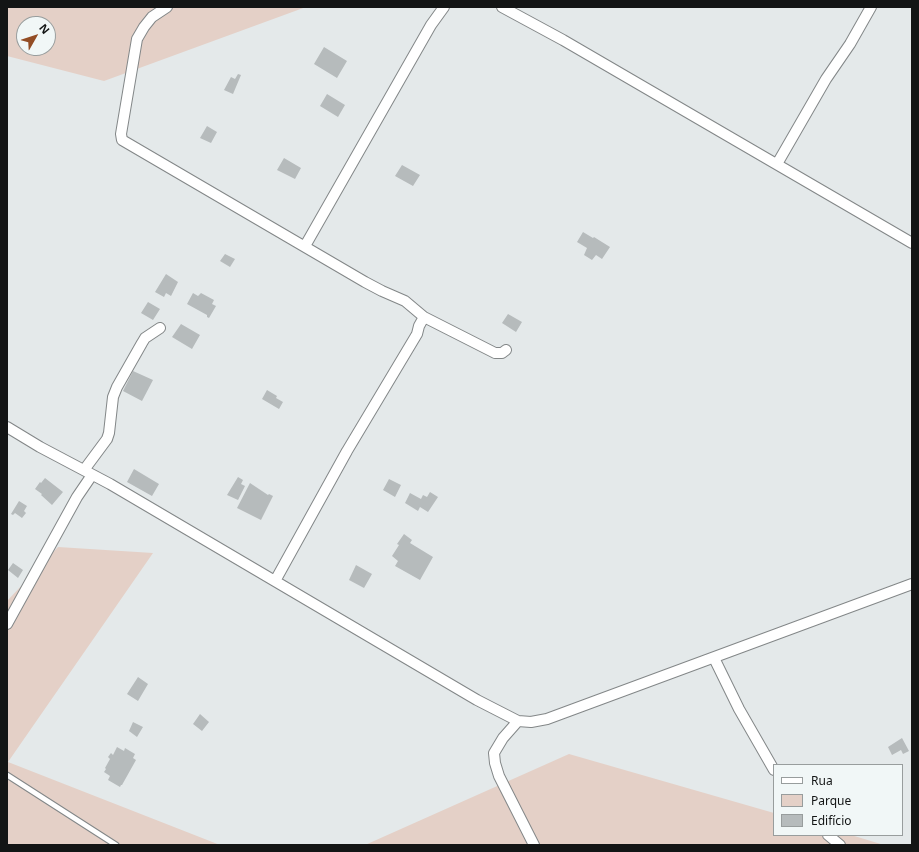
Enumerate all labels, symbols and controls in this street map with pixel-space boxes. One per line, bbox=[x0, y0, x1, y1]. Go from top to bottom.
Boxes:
north arrow bbox=[16, 16, 56, 56]
text: N bbox=[36, 21, 54, 37]
legend bbox=[773, 764, 903, 836]
text: Rua bbox=[811, 772, 833, 789]
text: Parque bbox=[811, 792, 851, 809]
text: Edifício bbox=[811, 812, 852, 829]

